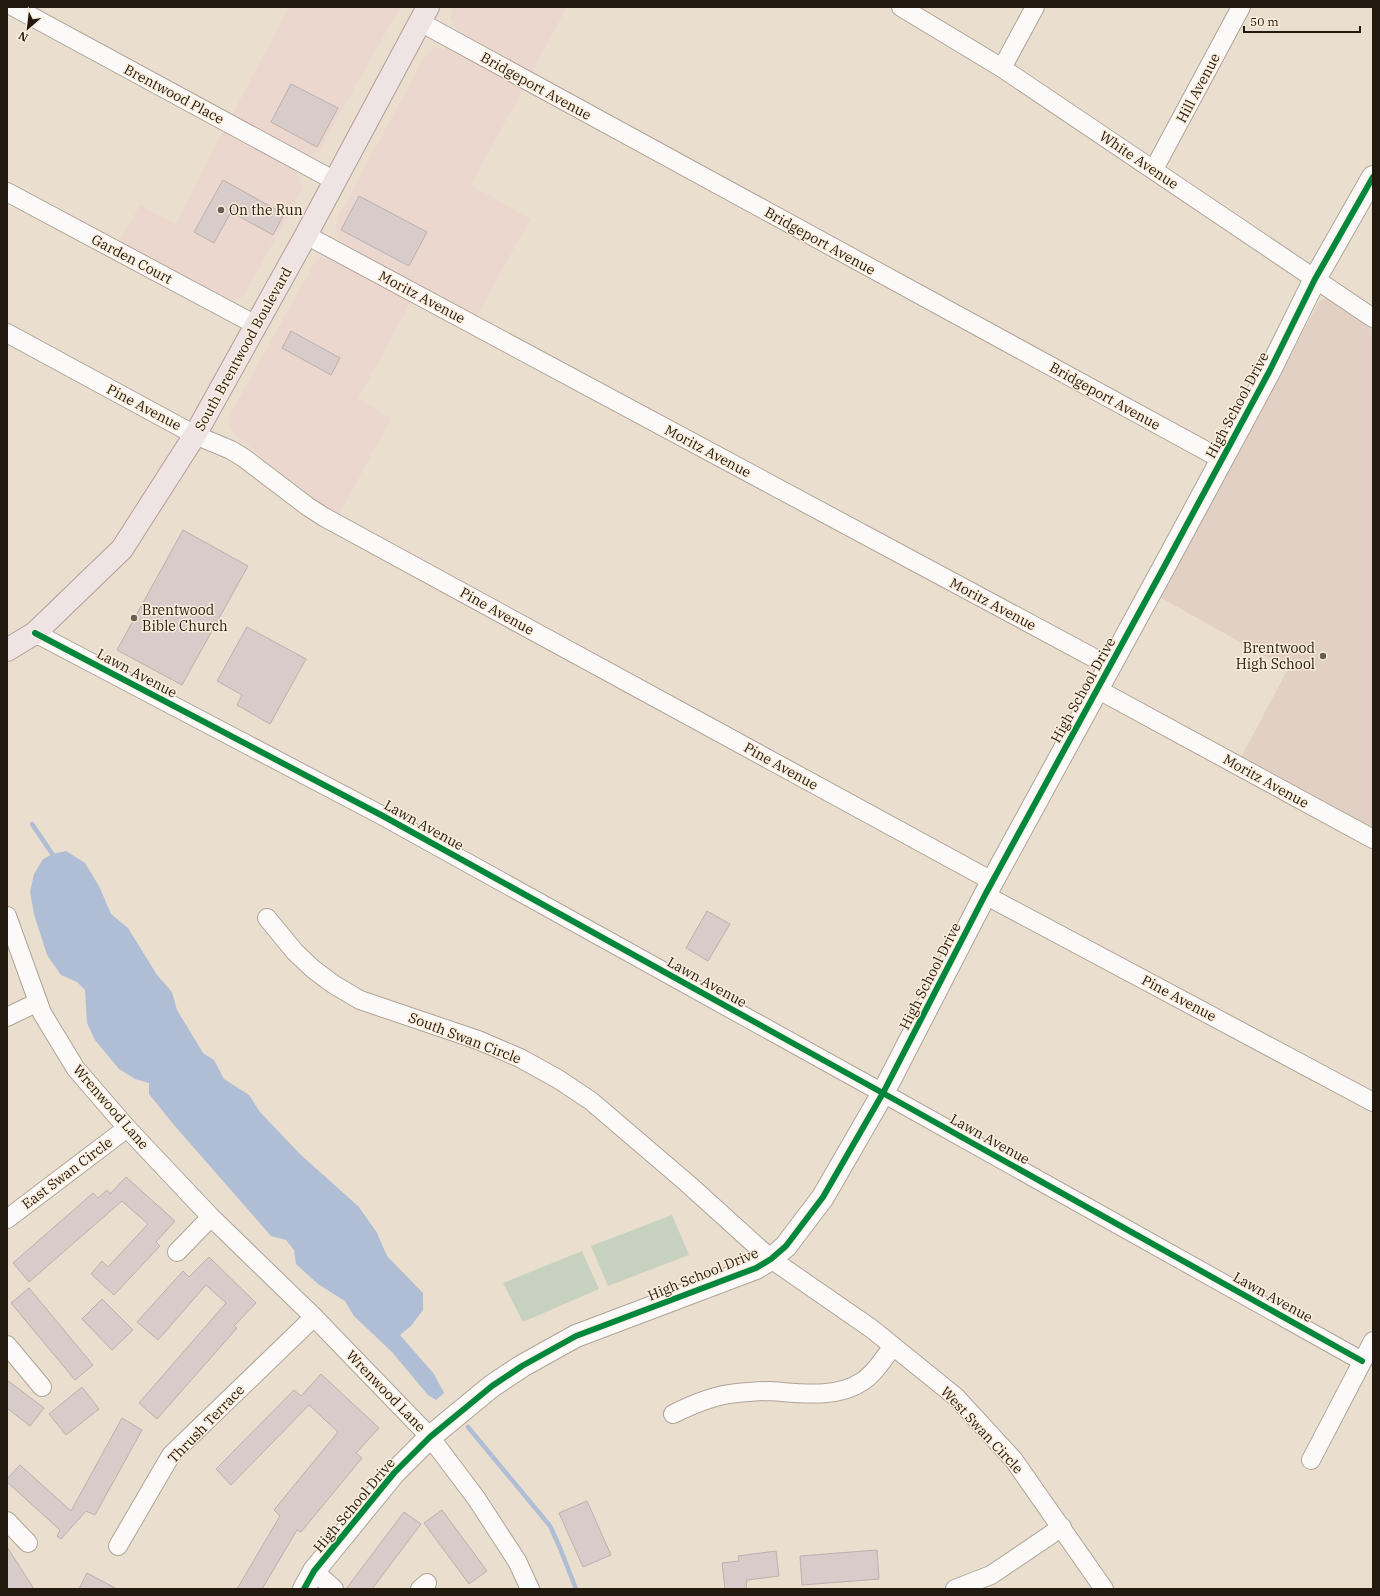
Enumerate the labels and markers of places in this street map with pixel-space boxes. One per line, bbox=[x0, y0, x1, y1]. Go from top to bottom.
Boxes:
place label: On the Run bbox=[229, 201, 303, 219]
marker: On the Run bbox=[216, 205, 226, 215]
place label: Brentwood Bible Church bbox=[142, 601, 228, 635]
marker: Brentwood Bible Church bbox=[129, 613, 139, 623]
place label: Brentwood High School bbox=[1236, 639, 1315, 673]
marker: Brentwood High School bbox=[1318, 651, 1328, 661]

